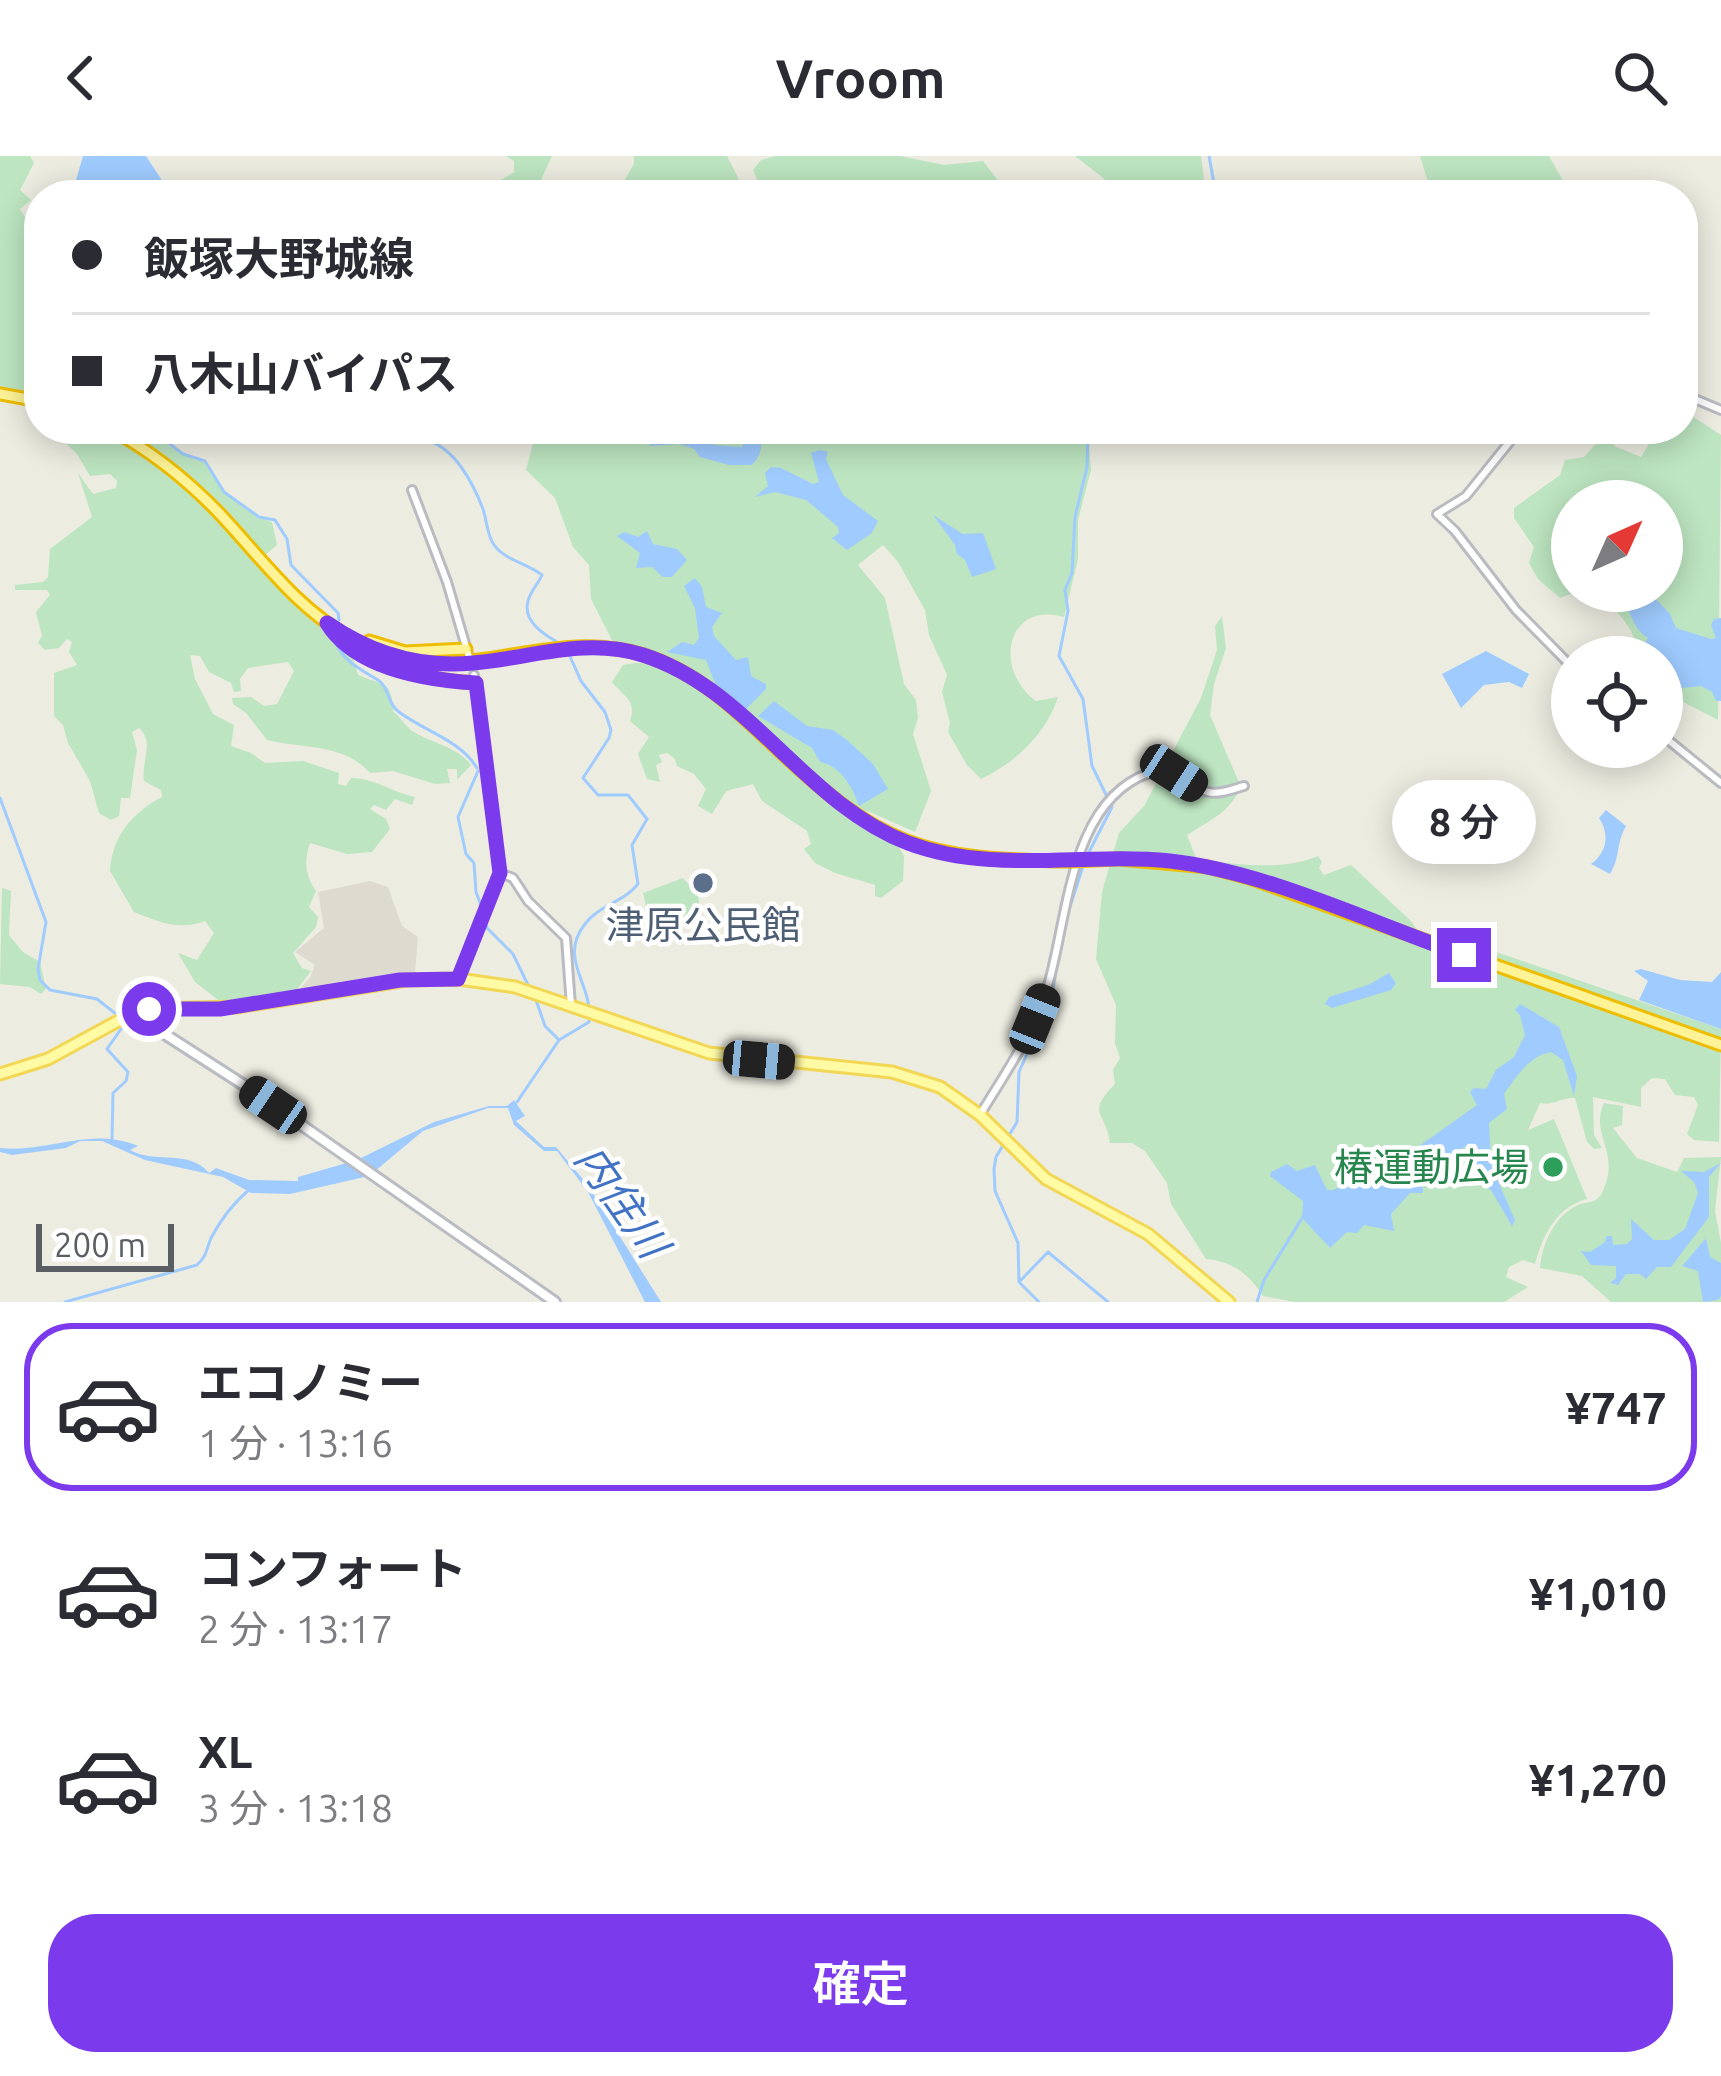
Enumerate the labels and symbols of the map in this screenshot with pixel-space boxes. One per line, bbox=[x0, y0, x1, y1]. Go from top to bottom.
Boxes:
north arrow bbox=[1551, 480, 1683, 612]
car bbox=[1134, 738, 1214, 808]
callout: 8 分 bbox=[1392, 781, 1536, 865]
marker: 津原公民館 bbox=[690, 870, 716, 896]
place label: 津原公民館 bbox=[605, 903, 801, 946]
route end bbox=[1437, 928, 1491, 982]
car bbox=[1005, 979, 1065, 1059]
route start bbox=[122, 982, 176, 1036]
car bbox=[722, 1039, 796, 1081]
car bbox=[233, 1070, 313, 1140]
water label: 内住川 bbox=[567, 1136, 680, 1269]
place label: 椿運動広場 bbox=[1334, 1145, 1529, 1188]
marker: 椿運動広場 bbox=[1540, 1154, 1566, 1180]
scale bar bbox=[36, 1218, 174, 1271]

